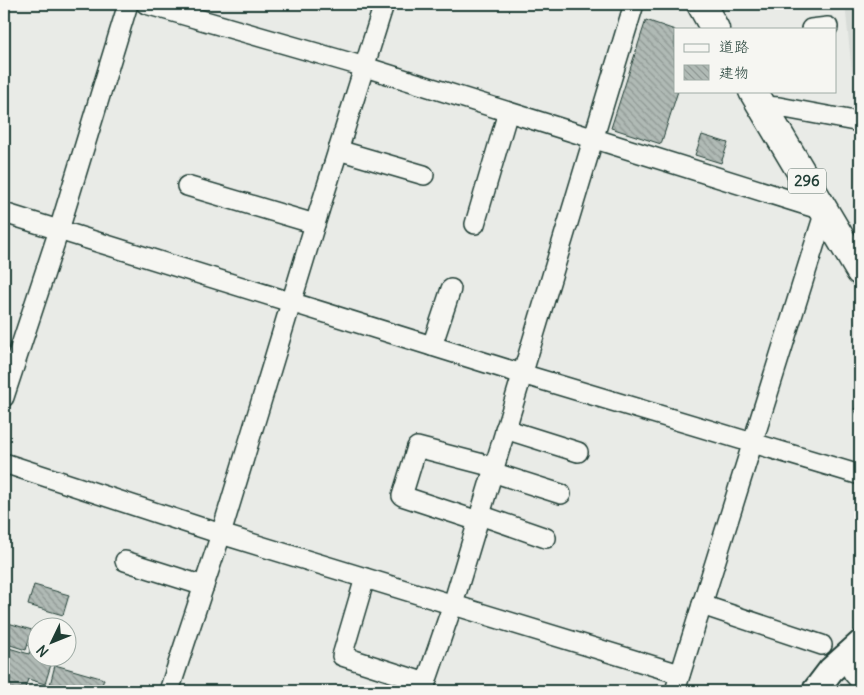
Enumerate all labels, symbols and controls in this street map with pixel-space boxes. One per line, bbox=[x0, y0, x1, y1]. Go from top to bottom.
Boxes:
legend bbox=[674, 28, 836, 92]
text: 道路 bbox=[719, 37, 749, 56]
text: 建物 bbox=[719, 63, 749, 82]
road number: 296 bbox=[788, 168, 826, 194]
north arrow bbox=[28, 618, 78, 668]
text: N bbox=[33, 641, 52, 661]

